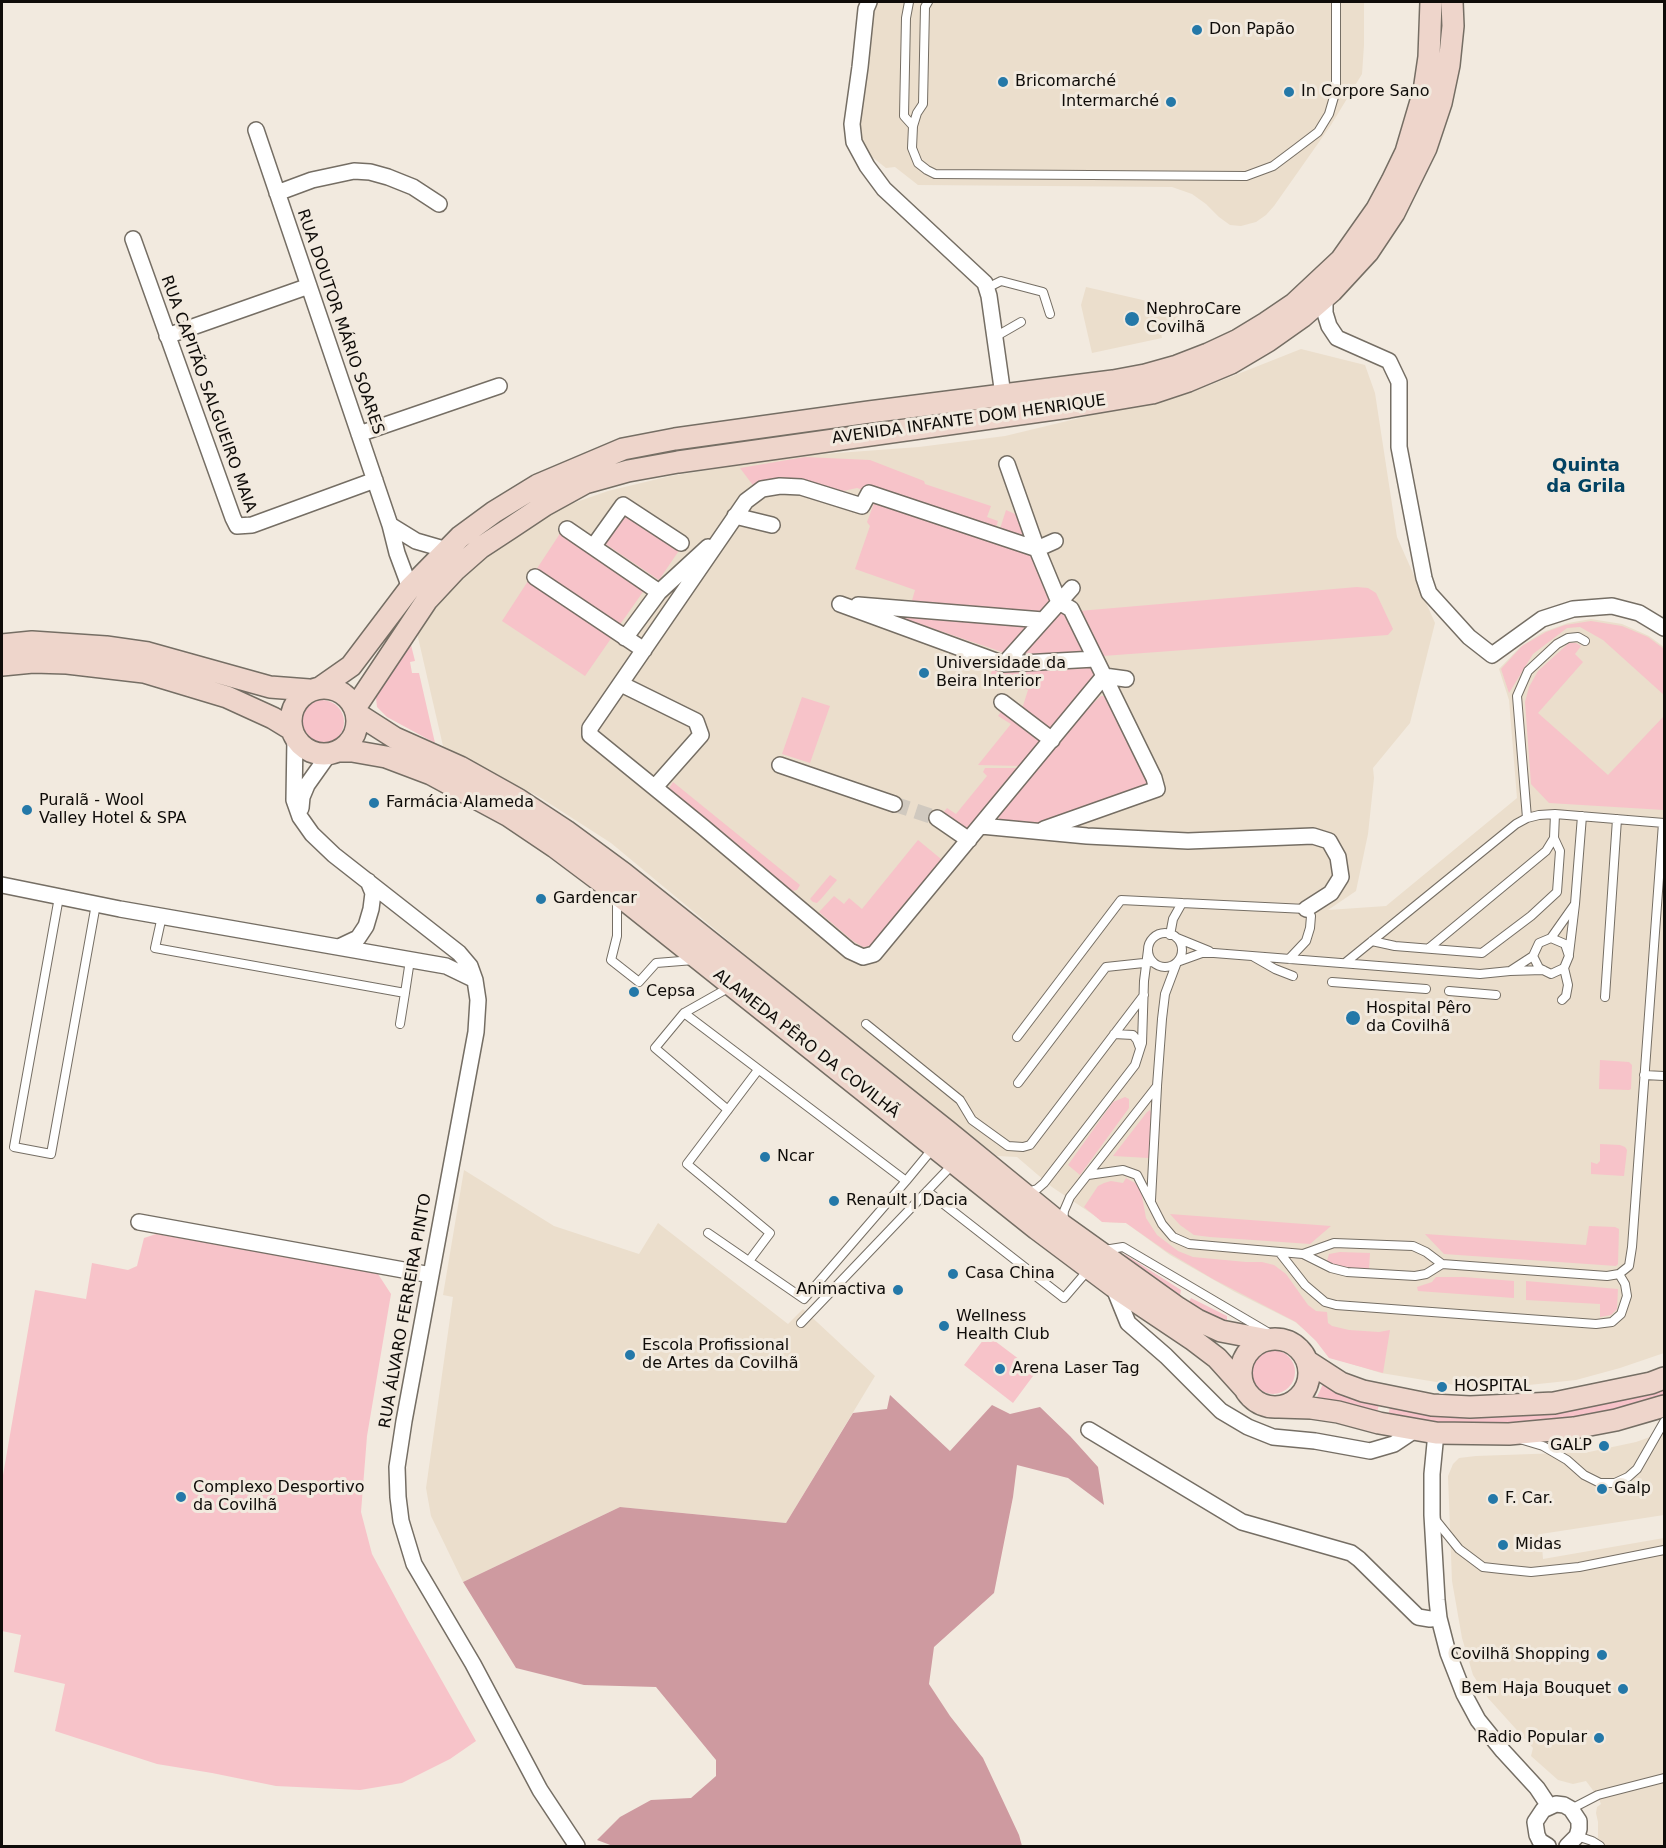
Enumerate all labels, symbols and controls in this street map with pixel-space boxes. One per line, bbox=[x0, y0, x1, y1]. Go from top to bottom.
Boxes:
place label: Don Papão bbox=[1209, 20, 1295, 40]
marker: Don Papão bbox=[1190, 23, 1204, 37]
place label: Bricomarché bbox=[1015, 72, 1116, 92]
marker: Bricomarché bbox=[996, 75, 1010, 89]
place label: In Corpore Sano bbox=[1301, 82, 1429, 102]
marker: In Corpore Sano bbox=[1282, 85, 1296, 99]
place label: Intermarché bbox=[1061, 92, 1159, 112]
marker: Intermarché bbox=[1164, 95, 1178, 109]
street label: RUA DOUTOR MÁRIO SOARES bbox=[292, 207, 388, 437]
street label: RUA CAPITÃO SALGUEIRO MAIA bbox=[156, 273, 260, 515]
place label: NephroCare Covilhã bbox=[1146, 300, 1241, 338]
marker: NephroCare Covilhã bbox=[1123, 310, 1141, 328]
street label: AVENIDA INFANTE DOM HENRIQUE bbox=[831, 391, 1107, 449]
district label: Quinta da Grila bbox=[1546, 455, 1626, 498]
place label: Universidade da Beira Interior bbox=[936, 654, 1066, 692]
marker: Universidade da Beira Interior bbox=[917, 666, 931, 680]
place label: Puralã - Wool Valley Hotel & SPA bbox=[39, 791, 187, 829]
place label: Farmácia Alameda bbox=[386, 793, 534, 813]
marker: Farmácia Alameda bbox=[367, 796, 381, 810]
marker: Puralã - Wool Valley Hotel & SPA bbox=[20, 803, 34, 817]
place label: Gardencar bbox=[553, 889, 637, 909]
marker: Gardencar bbox=[534, 892, 548, 906]
street label: ALAMEDA PÊRO DA COVILHÃ bbox=[709, 965, 903, 1123]
place label: Cepsa bbox=[646, 982, 695, 1002]
marker: Cepsa bbox=[627, 985, 641, 999]
place label: Hospital Pêro da Covilhã bbox=[1366, 999, 1471, 1037]
marker: Hospital Pêro da Covilhã bbox=[1344, 1009, 1362, 1027]
place label: Ncar bbox=[777, 1147, 814, 1167]
marker: Ncar bbox=[758, 1150, 772, 1164]
place label: Renault | Dacia bbox=[846, 1191, 968, 1211]
street label: RUA ÁLVARO FERREIRA PINTO bbox=[376, 1192, 436, 1430]
marker: Renault | Dacia bbox=[827, 1194, 841, 1208]
place label: Casa China bbox=[965, 1264, 1055, 1284]
marker: Casa China bbox=[946, 1267, 960, 1281]
place label: Animactiva bbox=[796, 1280, 886, 1300]
marker: Animactiva bbox=[891, 1283, 905, 1297]
place label: Wellness Health Club bbox=[956, 1307, 1050, 1345]
marker: Wellness Health Club bbox=[937, 1319, 951, 1333]
place label: Escola Profissional de Artes da Covilhã bbox=[642, 1336, 798, 1374]
marker: Escola Profissional de Artes da Covilhã bbox=[623, 1348, 637, 1362]
place label: Arena Laser Tag bbox=[1012, 1359, 1140, 1379]
marker: Arena Laser Tag bbox=[993, 1362, 1007, 1376]
place label: HOSPITAL bbox=[1454, 1377, 1532, 1397]
marker: HOSPITAL bbox=[1435, 1380, 1449, 1394]
place label: GALP bbox=[1550, 1436, 1592, 1456]
marker: GALP bbox=[1597, 1439, 1611, 1453]
place label: Complexo Desportivo da Covilhã bbox=[193, 1478, 365, 1516]
place label: Galp bbox=[1614, 1479, 1651, 1499]
marker: Galp bbox=[1595, 1482, 1609, 1496]
place label: F. Car. bbox=[1505, 1489, 1553, 1509]
marker: Complexo Desportivo da Covilhã bbox=[174, 1490, 188, 1504]
marker: F. Car. bbox=[1486, 1492, 1500, 1506]
place label: Midas bbox=[1515, 1535, 1562, 1555]
marker: Midas bbox=[1496, 1538, 1510, 1552]
place label: Covilhã Shopping bbox=[1451, 1645, 1590, 1665]
marker: Covilhã Shopping bbox=[1595, 1648, 1609, 1662]
place label: Bem Haja Bouquet bbox=[1461, 1679, 1611, 1699]
marker: Bem Haja Bouquet bbox=[1616, 1682, 1630, 1696]
place label: Radio Popular bbox=[1477, 1728, 1587, 1748]
marker: Radio Popular bbox=[1592, 1731, 1606, 1745]

